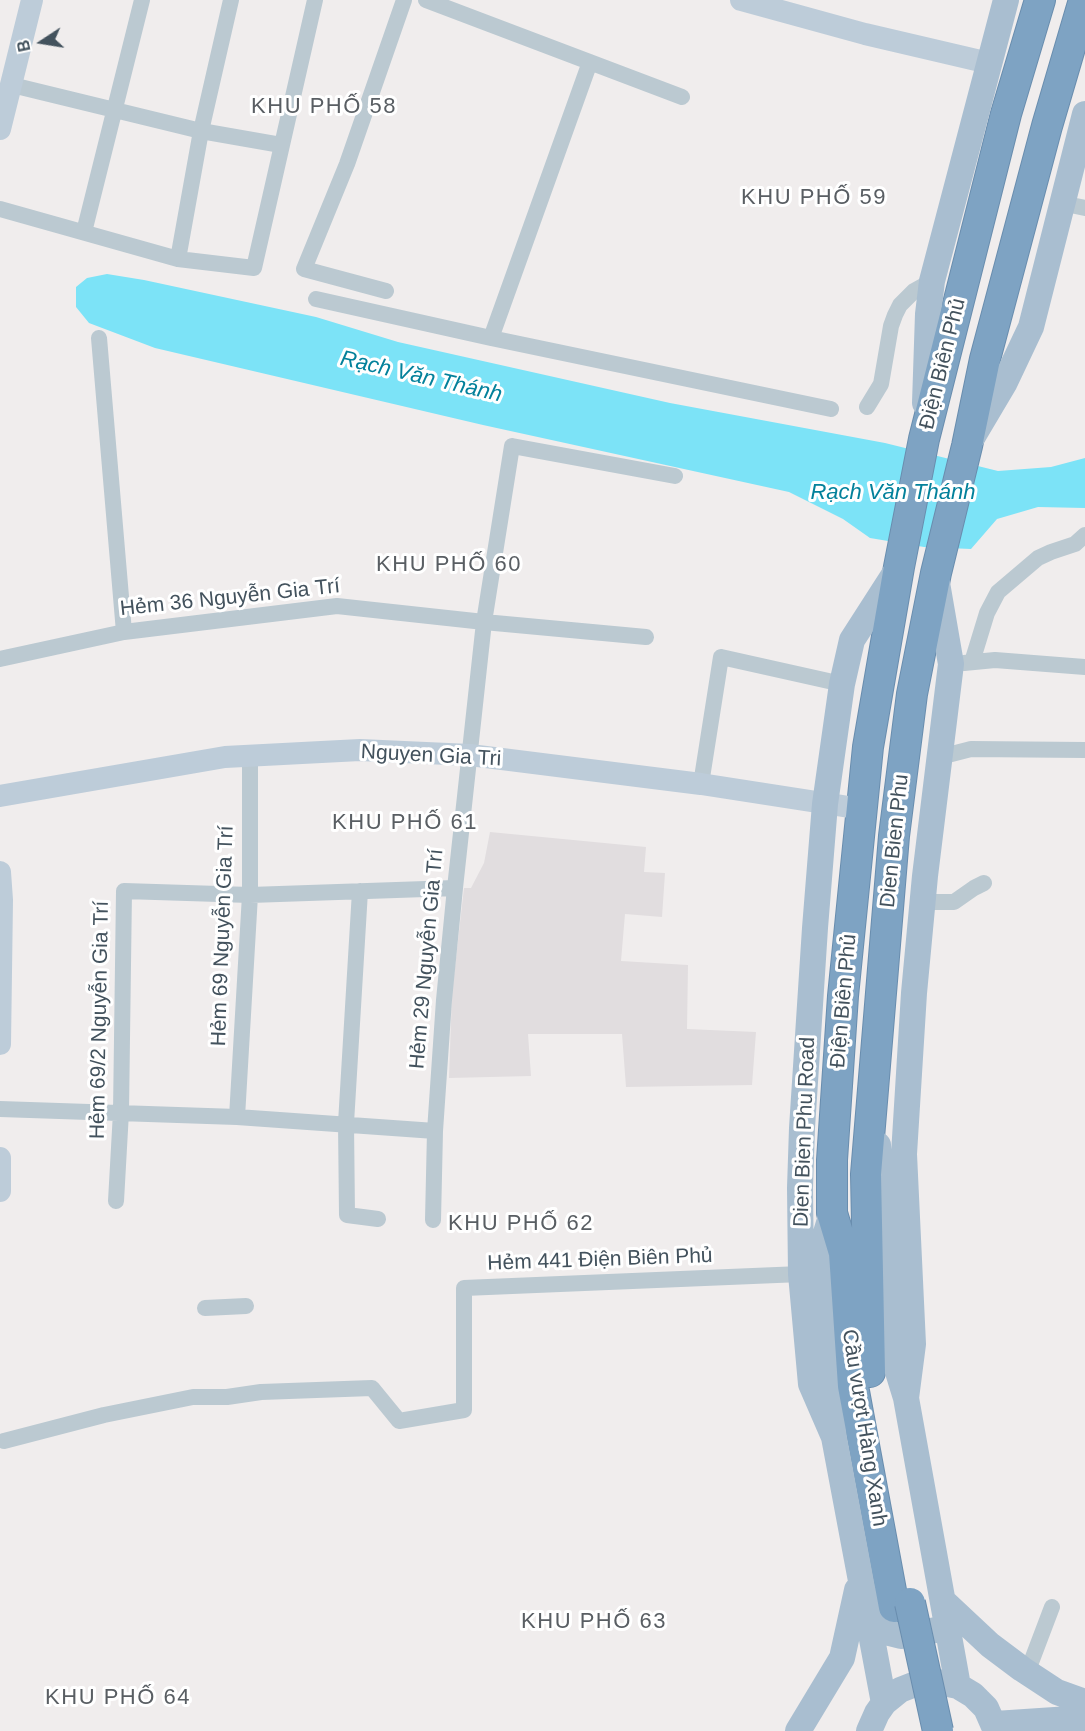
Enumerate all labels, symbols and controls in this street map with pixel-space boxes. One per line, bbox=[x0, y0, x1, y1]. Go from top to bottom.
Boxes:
north arrow bbox=[12, 12, 72, 72]
text: B bbox=[14, 38, 33, 53]
district label: KHU PHỐ 58 bbox=[251, 94, 397, 120]
district label: KHU PHỐ 59 bbox=[741, 185, 887, 211]
street label: Điện Biên Phủ bbox=[915, 296, 971, 432]
water label: Rạch Văn Thánh bbox=[338, 346, 504, 408]
water label: Rạch Văn Thánh bbox=[810, 480, 976, 506]
district label: KHU PHỐ 60 bbox=[376, 552, 522, 578]
street label: Hẻm 36 Nguyễn Gia Trí bbox=[119, 574, 341, 622]
street label: Nguyen Gia Tri bbox=[360, 740, 502, 772]
street label: Dien Bien Phu bbox=[875, 773, 915, 909]
district label: KHU PHỐ 61 bbox=[332, 810, 478, 836]
street label: Hẻm 69 Nguyễn Gia Trí bbox=[207, 825, 239, 1047]
street label: Hẻm 29 Nguyễn Gia Trí bbox=[405, 848, 449, 1070]
street label: Hẻm 69/2 Nguyễn Gia Trí bbox=[85, 901, 115, 1139]
street label: Điện Biên Phủ bbox=[826, 933, 862, 1069]
street label: Dien Bien Phu Road bbox=[789, 1036, 821, 1228]
district label: KHU PHỐ 62 bbox=[448, 1211, 594, 1237]
street label: Hẻm 441 Điện Biên Phủ bbox=[487, 1243, 713, 1277]
street label: Cầu vượt Hàng Xanh bbox=[836, 1328, 892, 1528]
district label: KHU PHỐ 63 bbox=[521, 1609, 667, 1635]
district label: KHU PHỐ 64 bbox=[45, 1685, 191, 1711]

